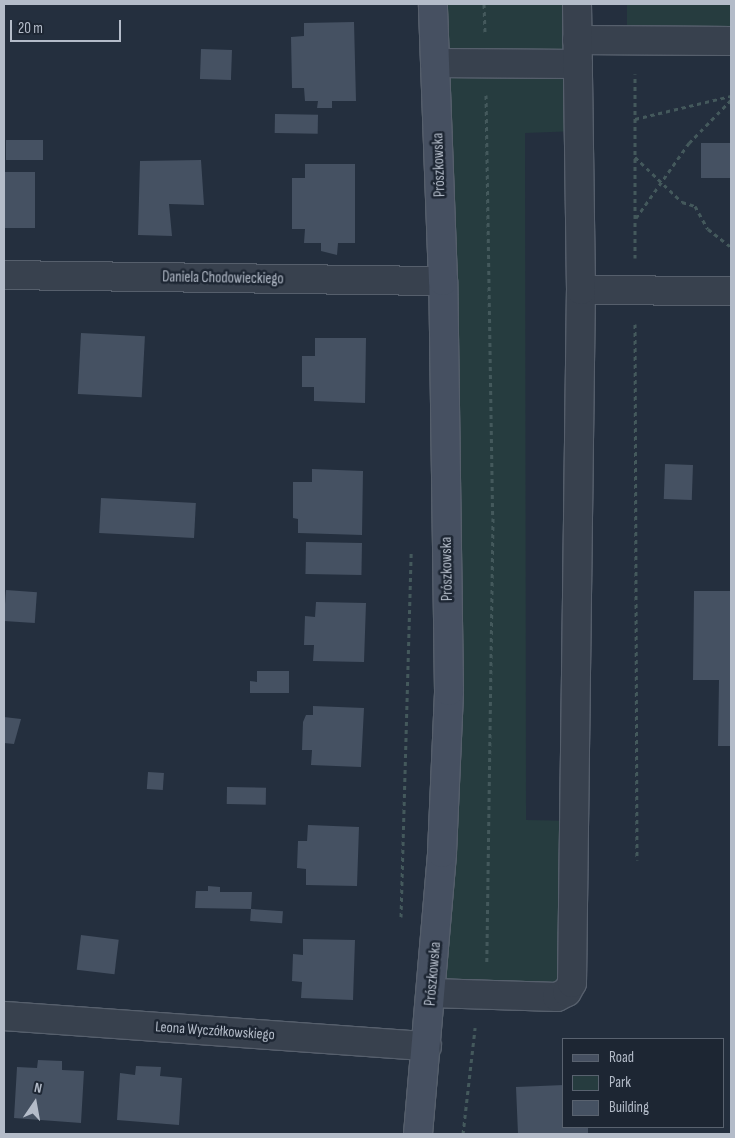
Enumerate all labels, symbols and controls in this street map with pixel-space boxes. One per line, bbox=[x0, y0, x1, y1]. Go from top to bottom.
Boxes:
scale bar bbox=[12, 10, 124, 42]
text: 20 m bbox=[18, 19, 43, 38]
street label: Prószkowska bbox=[429, 133, 449, 197]
street label: Daniela Chodowieckiego bbox=[162, 268, 284, 288]
street label: Prószkowska bbox=[437, 537, 457, 601]
street label: Prószkowska bbox=[421, 941, 445, 1007]
street label: Leona Wyczółkowskiego bbox=[155, 1018, 275, 1044]
legend bbox=[562, 1038, 725, 1128]
text: Road bbox=[609, 1048, 634, 1067]
text: Park bbox=[609, 1073, 631, 1092]
north arrow bbox=[10, 1078, 60, 1128]
text: N bbox=[33, 1079, 44, 1097]
text: Building bbox=[609, 1098, 649, 1117]

